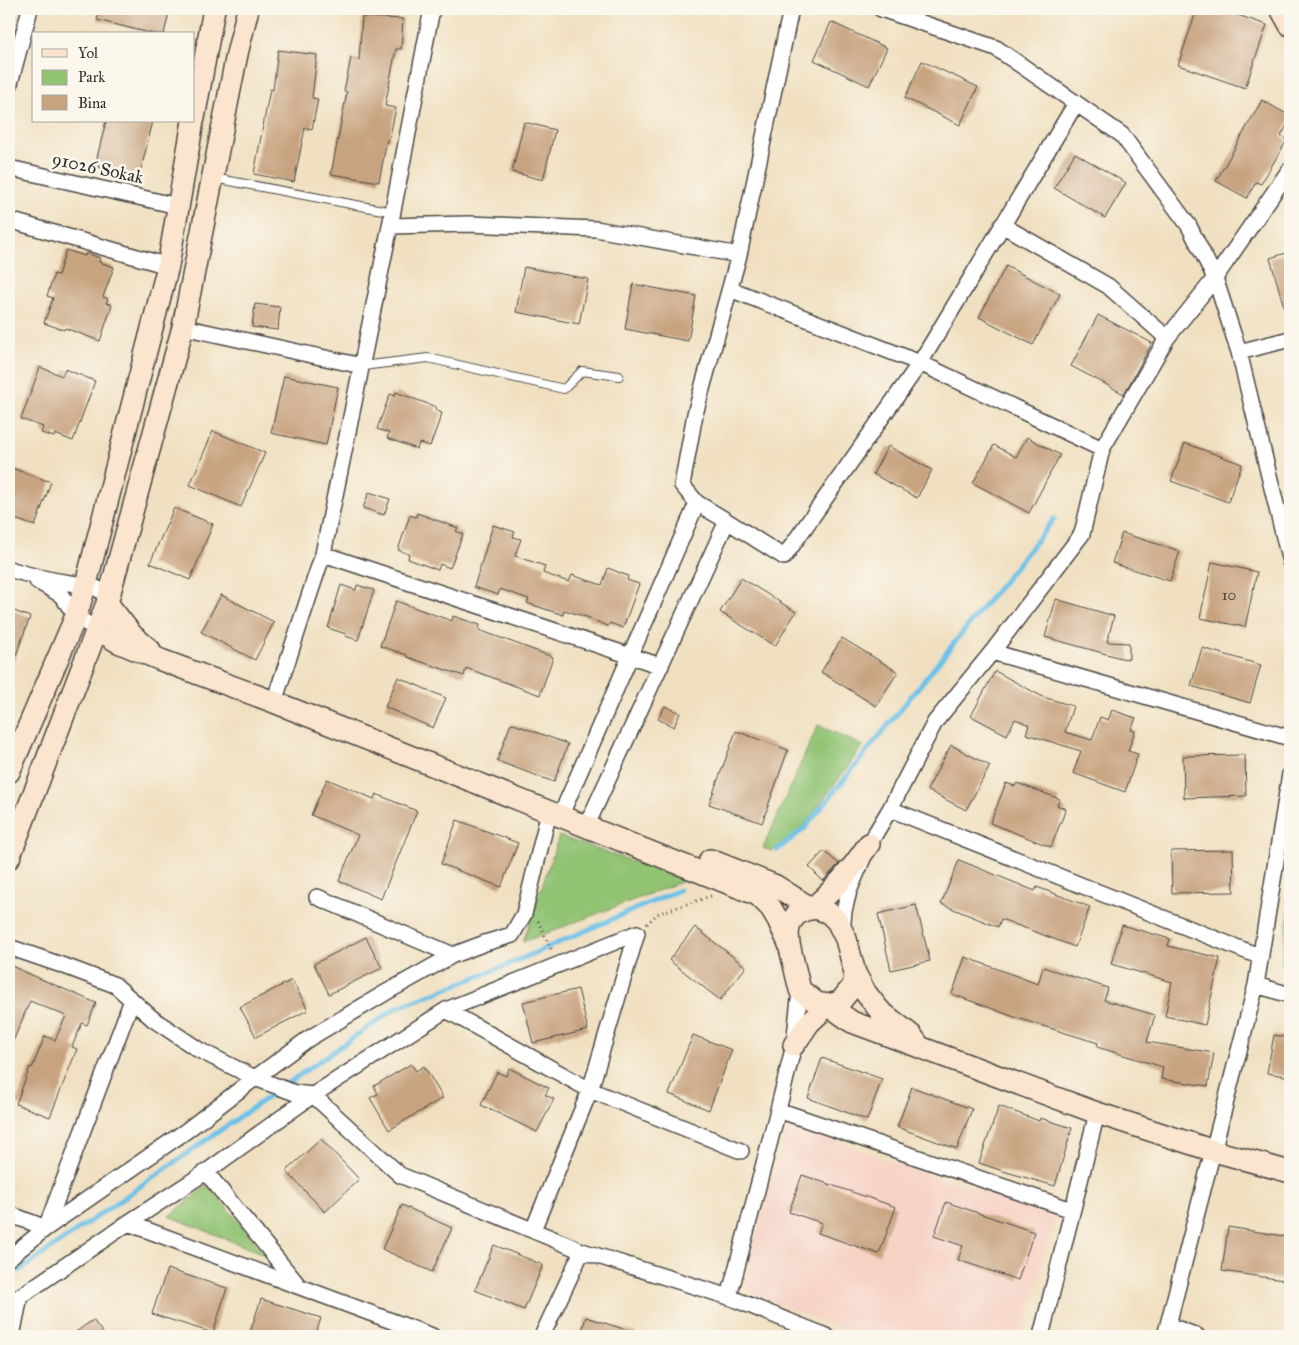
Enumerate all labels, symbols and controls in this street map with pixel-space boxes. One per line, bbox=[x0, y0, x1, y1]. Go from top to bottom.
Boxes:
legend bbox=[32, 32, 195, 122]
text: Yol bbox=[78, 44, 99, 62]
text: Park bbox=[78, 68, 105, 86]
text: Bina bbox=[78, 94, 107, 112]
street label: 91026 Sokak bbox=[50, 148, 146, 189]
house number: 10 bbox=[1222, 586, 1236, 604]

